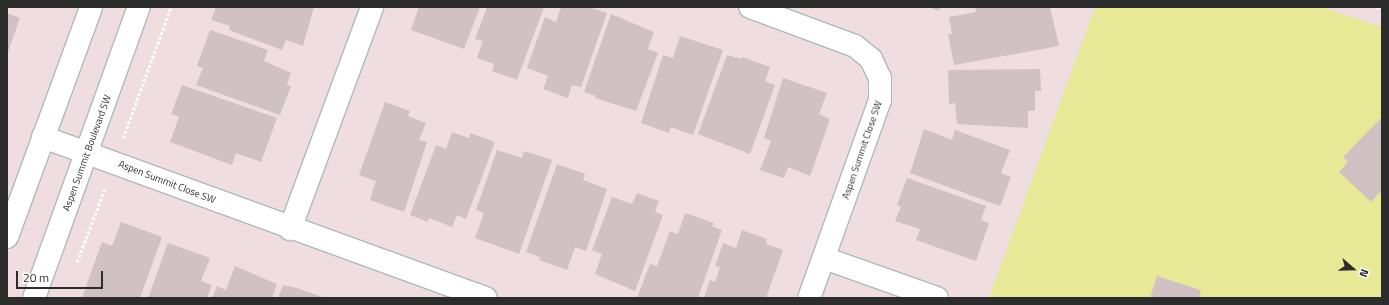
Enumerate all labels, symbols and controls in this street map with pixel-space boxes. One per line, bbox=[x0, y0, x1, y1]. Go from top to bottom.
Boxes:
street label: Aspen Summit Boulevard SW bbox=[60, 93, 114, 213]
street label: Aspen Summit Close SW bbox=[840, 99, 884, 201]
street label: Aspen Summit Close SW bbox=[117, 158, 217, 206]
north arrow bbox=[1333, 249, 1373, 289]
scale bar bbox=[18, 263, 105, 289]
text: N bbox=[1355, 267, 1373, 279]
text: 20 m bbox=[23, 268, 49, 287]

